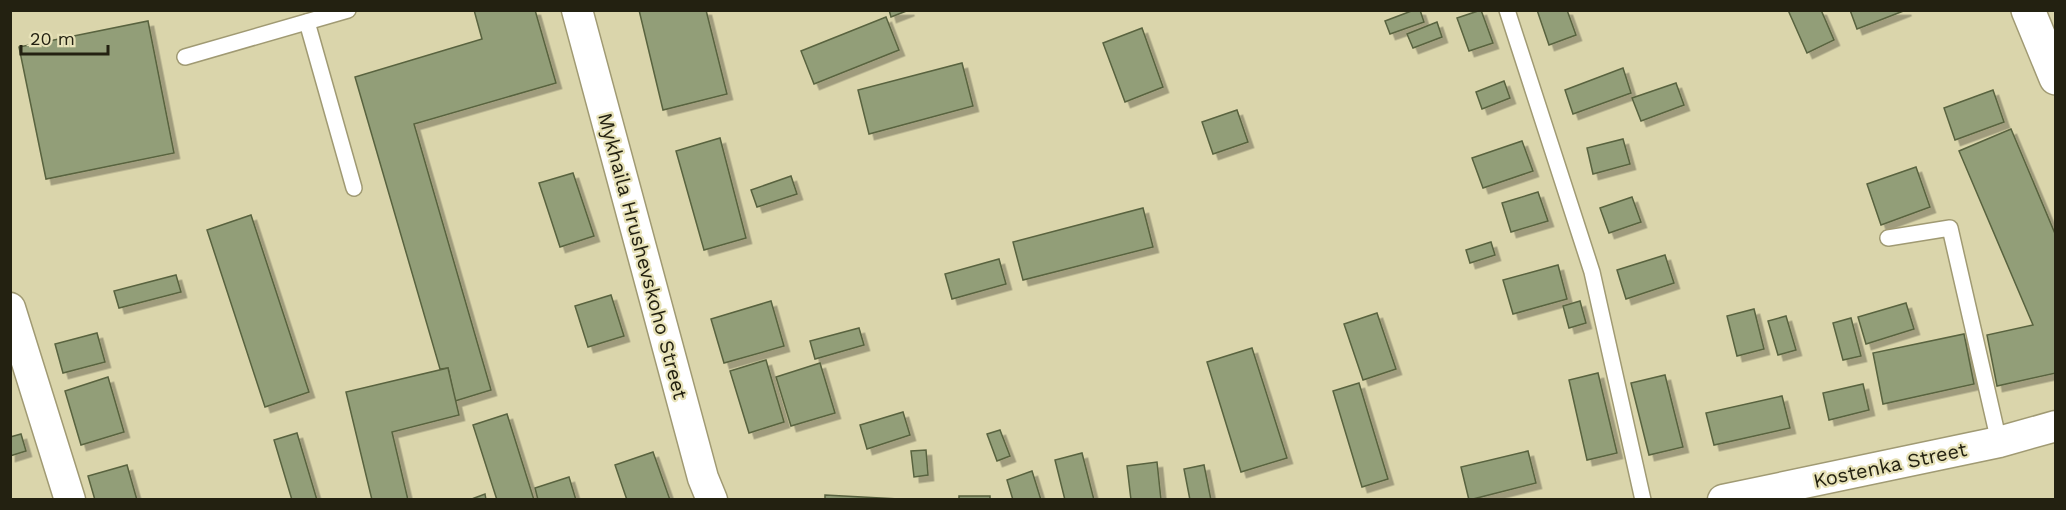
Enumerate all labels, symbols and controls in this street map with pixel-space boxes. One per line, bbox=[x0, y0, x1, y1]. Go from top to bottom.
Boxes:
scale bar bbox=[21, 18, 108, 56]
text: 20 m bbox=[30, 28, 75, 49]
street label: Mykhaila Hrushevskoho Street bbox=[593, 110, 693, 403]
street label: Kostenka Street bbox=[1811, 437, 1969, 493]

